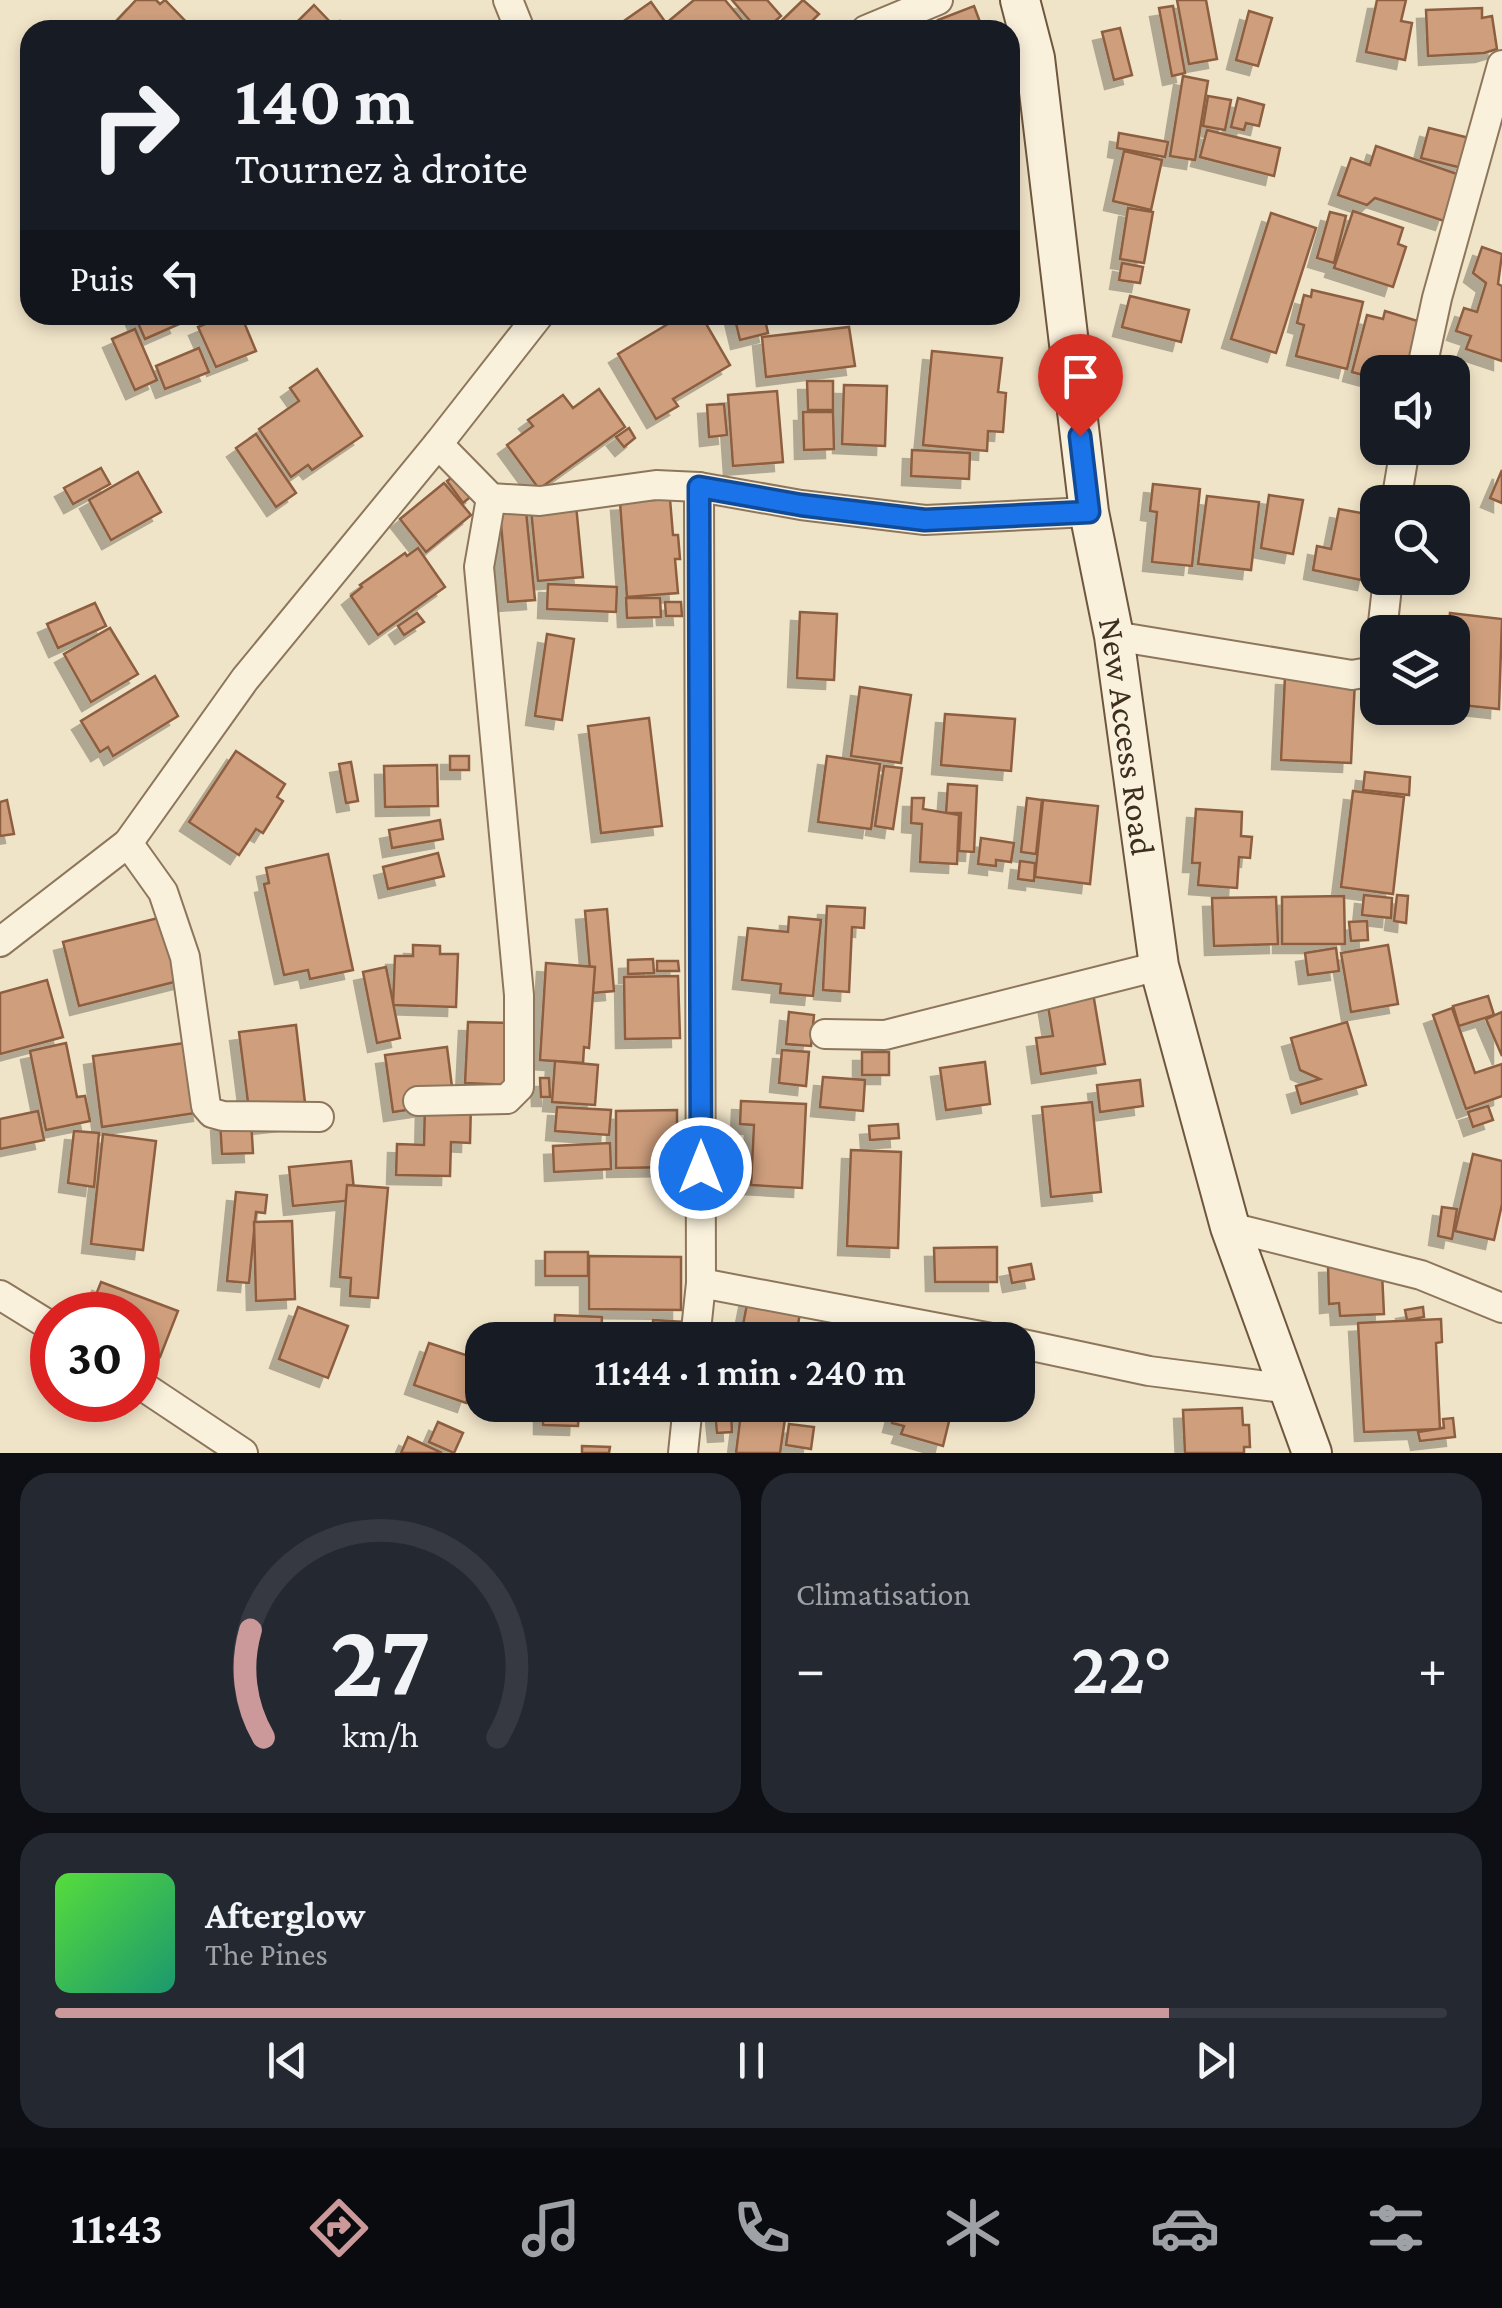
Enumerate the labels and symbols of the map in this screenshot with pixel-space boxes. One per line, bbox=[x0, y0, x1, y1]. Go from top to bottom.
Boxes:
pin bbox=[1038, 334, 1123, 437]
street label: New Access Road bbox=[1091, 614, 1163, 858]
position arrow bbox=[649, 1116, 753, 1220]
speed limit sign: 30 bbox=[30, 1292, 160, 1422]

